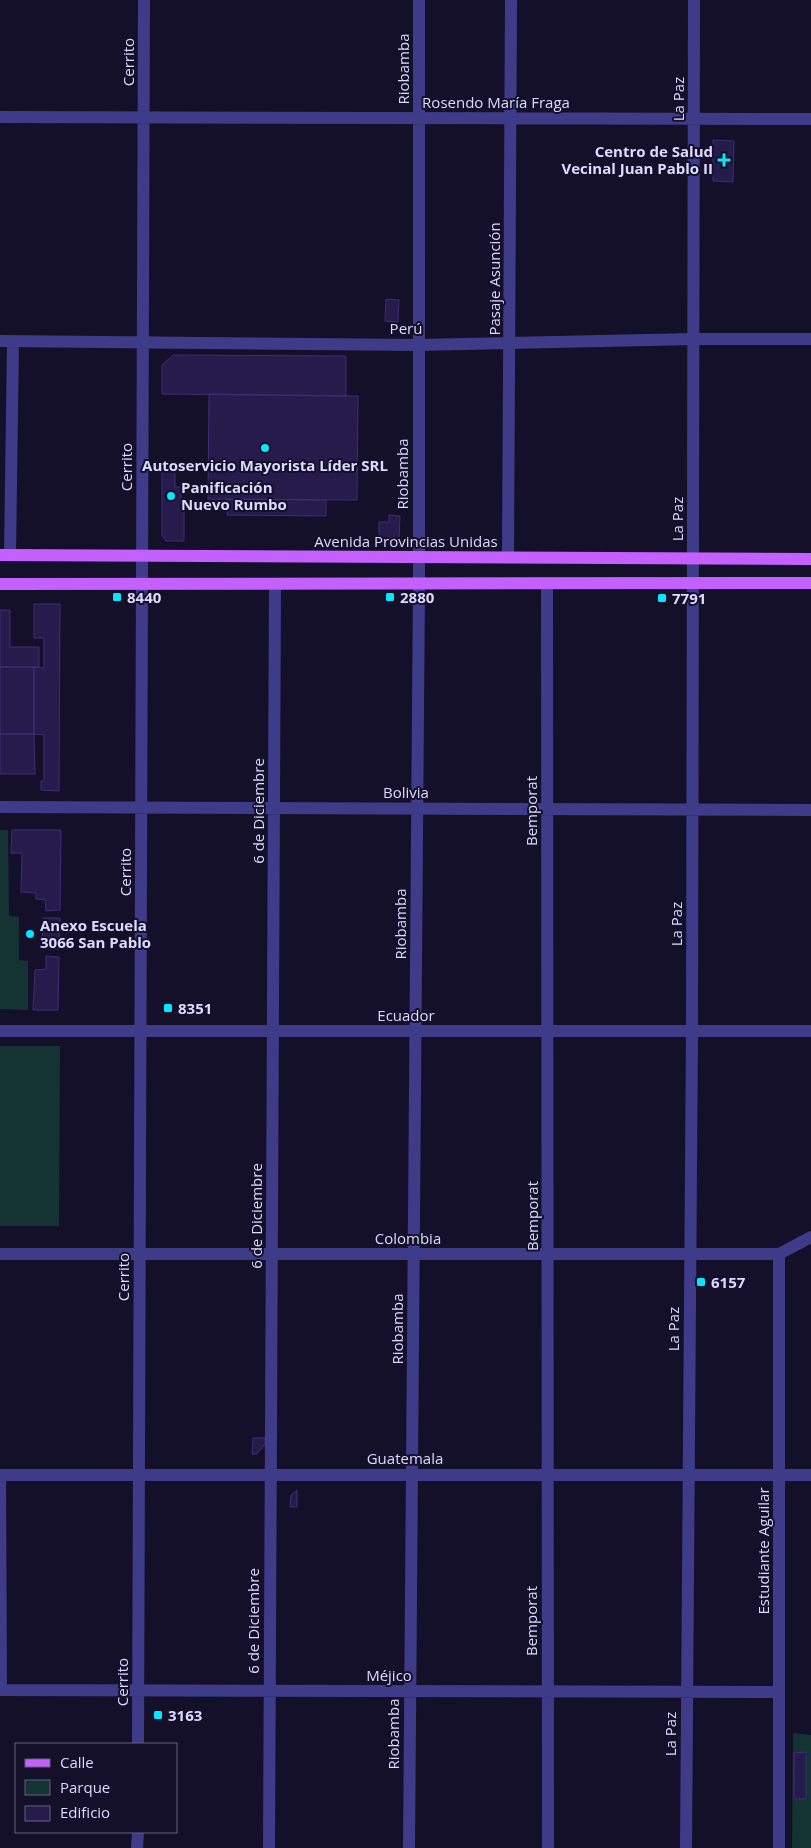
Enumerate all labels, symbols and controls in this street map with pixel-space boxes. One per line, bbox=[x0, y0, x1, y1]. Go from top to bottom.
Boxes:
street label: Riobamba bbox=[393, 34, 413, 104]
street label: Cerrito bbox=[118, 38, 138, 86]
street label: La Paz bbox=[668, 77, 688, 121]
street label: Rosendo María Fraga bbox=[422, 92, 570, 112]
place label: Centro de Salud Vecinal Juan Pablo II bbox=[561, 141, 713, 178]
marker: Centro de Salud Vecinal Juan Pablo II bbox=[717, 153, 731, 167]
street label: Pasaje Asunción bbox=[484, 222, 504, 336]
street label: Perú bbox=[390, 318, 422, 338]
street label: Riobamba bbox=[392, 439, 412, 509]
marker: Autoservicio Mayorista Líder SRL bbox=[259, 442, 271, 454]
street label: Cerrito bbox=[116, 443, 136, 491]
place label: Autoservicio Mayorista Líder SRL bbox=[142, 455, 388, 475]
place label: Panificación Nuevo Rumbo bbox=[181, 477, 287, 514]
marker: Panificación Nuevo Rumbo bbox=[165, 490, 177, 502]
street label: La Paz bbox=[667, 497, 687, 541]
street label: Avenida Provincias Unidas bbox=[314, 531, 498, 551]
place label: 8440 bbox=[127, 587, 162, 607]
place label: 2880 bbox=[400, 587, 435, 607]
place label: 7791 bbox=[672, 588, 706, 608]
marker: 8440 bbox=[111, 591, 123, 603]
marker: 2880 bbox=[384, 591, 396, 603]
marker: 7791 bbox=[656, 592, 668, 604]
street label: 6 de Diciembre bbox=[248, 758, 268, 864]
street label: Bemporat bbox=[521, 776, 541, 846]
street label: Bolivia bbox=[383, 782, 429, 802]
street label: Cerrito bbox=[115, 848, 135, 896]
street label: Riobamba bbox=[390, 889, 410, 959]
street label: La Paz bbox=[666, 902, 686, 946]
place label: Anexo Escuela 3066 San Pablo bbox=[40, 915, 151, 952]
marker: Anexo Escuela 3066 San Pablo bbox=[24, 928, 36, 940]
place label: 8351 bbox=[178, 998, 212, 1018]
marker: 8351 bbox=[162, 1002, 174, 1014]
street label: Ecuador bbox=[377, 1005, 435, 1025]
street label: 6 de Diciembre bbox=[246, 1163, 266, 1269]
street label: Bemporat bbox=[522, 1181, 542, 1251]
street label: Colombia bbox=[375, 1228, 441, 1248]
street label: Cerrito bbox=[113, 1253, 133, 1301]
place label: 6157 bbox=[711, 1272, 746, 1292]
marker: 6157 bbox=[695, 1276, 707, 1288]
street label: Riobamba bbox=[387, 1294, 407, 1364]
street label: La Paz bbox=[663, 1307, 683, 1351]
street label: Guatemala bbox=[367, 1448, 443, 1468]
street label: Estudiante Aguilar bbox=[753, 1487, 773, 1615]
street label: 6 de Diciembre bbox=[243, 1568, 263, 1674]
street label: Bemporat bbox=[521, 1586, 541, 1656]
street label: Cerrito bbox=[112, 1658, 132, 1706]
street label: Méjico bbox=[366, 1665, 412, 1685]
street label: Riobamba bbox=[383, 1699, 403, 1769]
place label: 3163 bbox=[168, 1705, 202, 1725]
marker: 3163 bbox=[152, 1709, 164, 1721]
street label: La Paz bbox=[660, 1712, 680, 1756]
legend bbox=[15, 1743, 178, 1833]
text: Calle bbox=[60, 1752, 94, 1772]
text: Parque bbox=[60, 1777, 110, 1797]
text: Edificio bbox=[60, 1802, 110, 1822]

